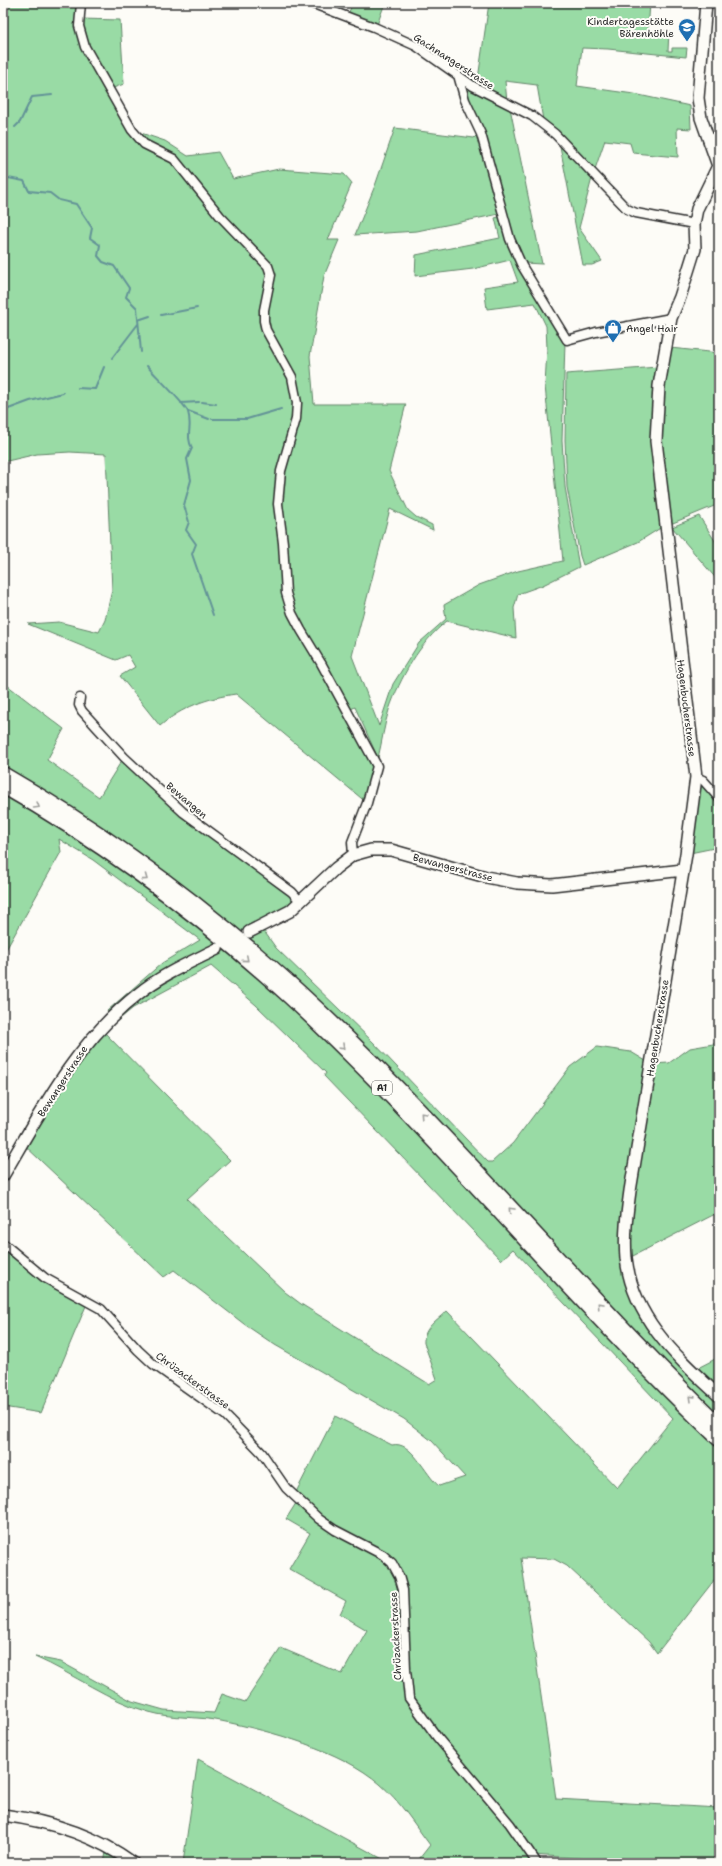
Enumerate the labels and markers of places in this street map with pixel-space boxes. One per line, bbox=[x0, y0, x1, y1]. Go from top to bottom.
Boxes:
place label: Kindertagesstätte Bärenhöhle bbox=[587, 15, 674, 40]
school or university icon: Kindertagesstätte Bärenhöhle bbox=[677, 17, 697, 42]
shop icon: Angel Hair bbox=[603, 318, 623, 343]
place label: Angel Hair bbox=[626, 322, 678, 335]

